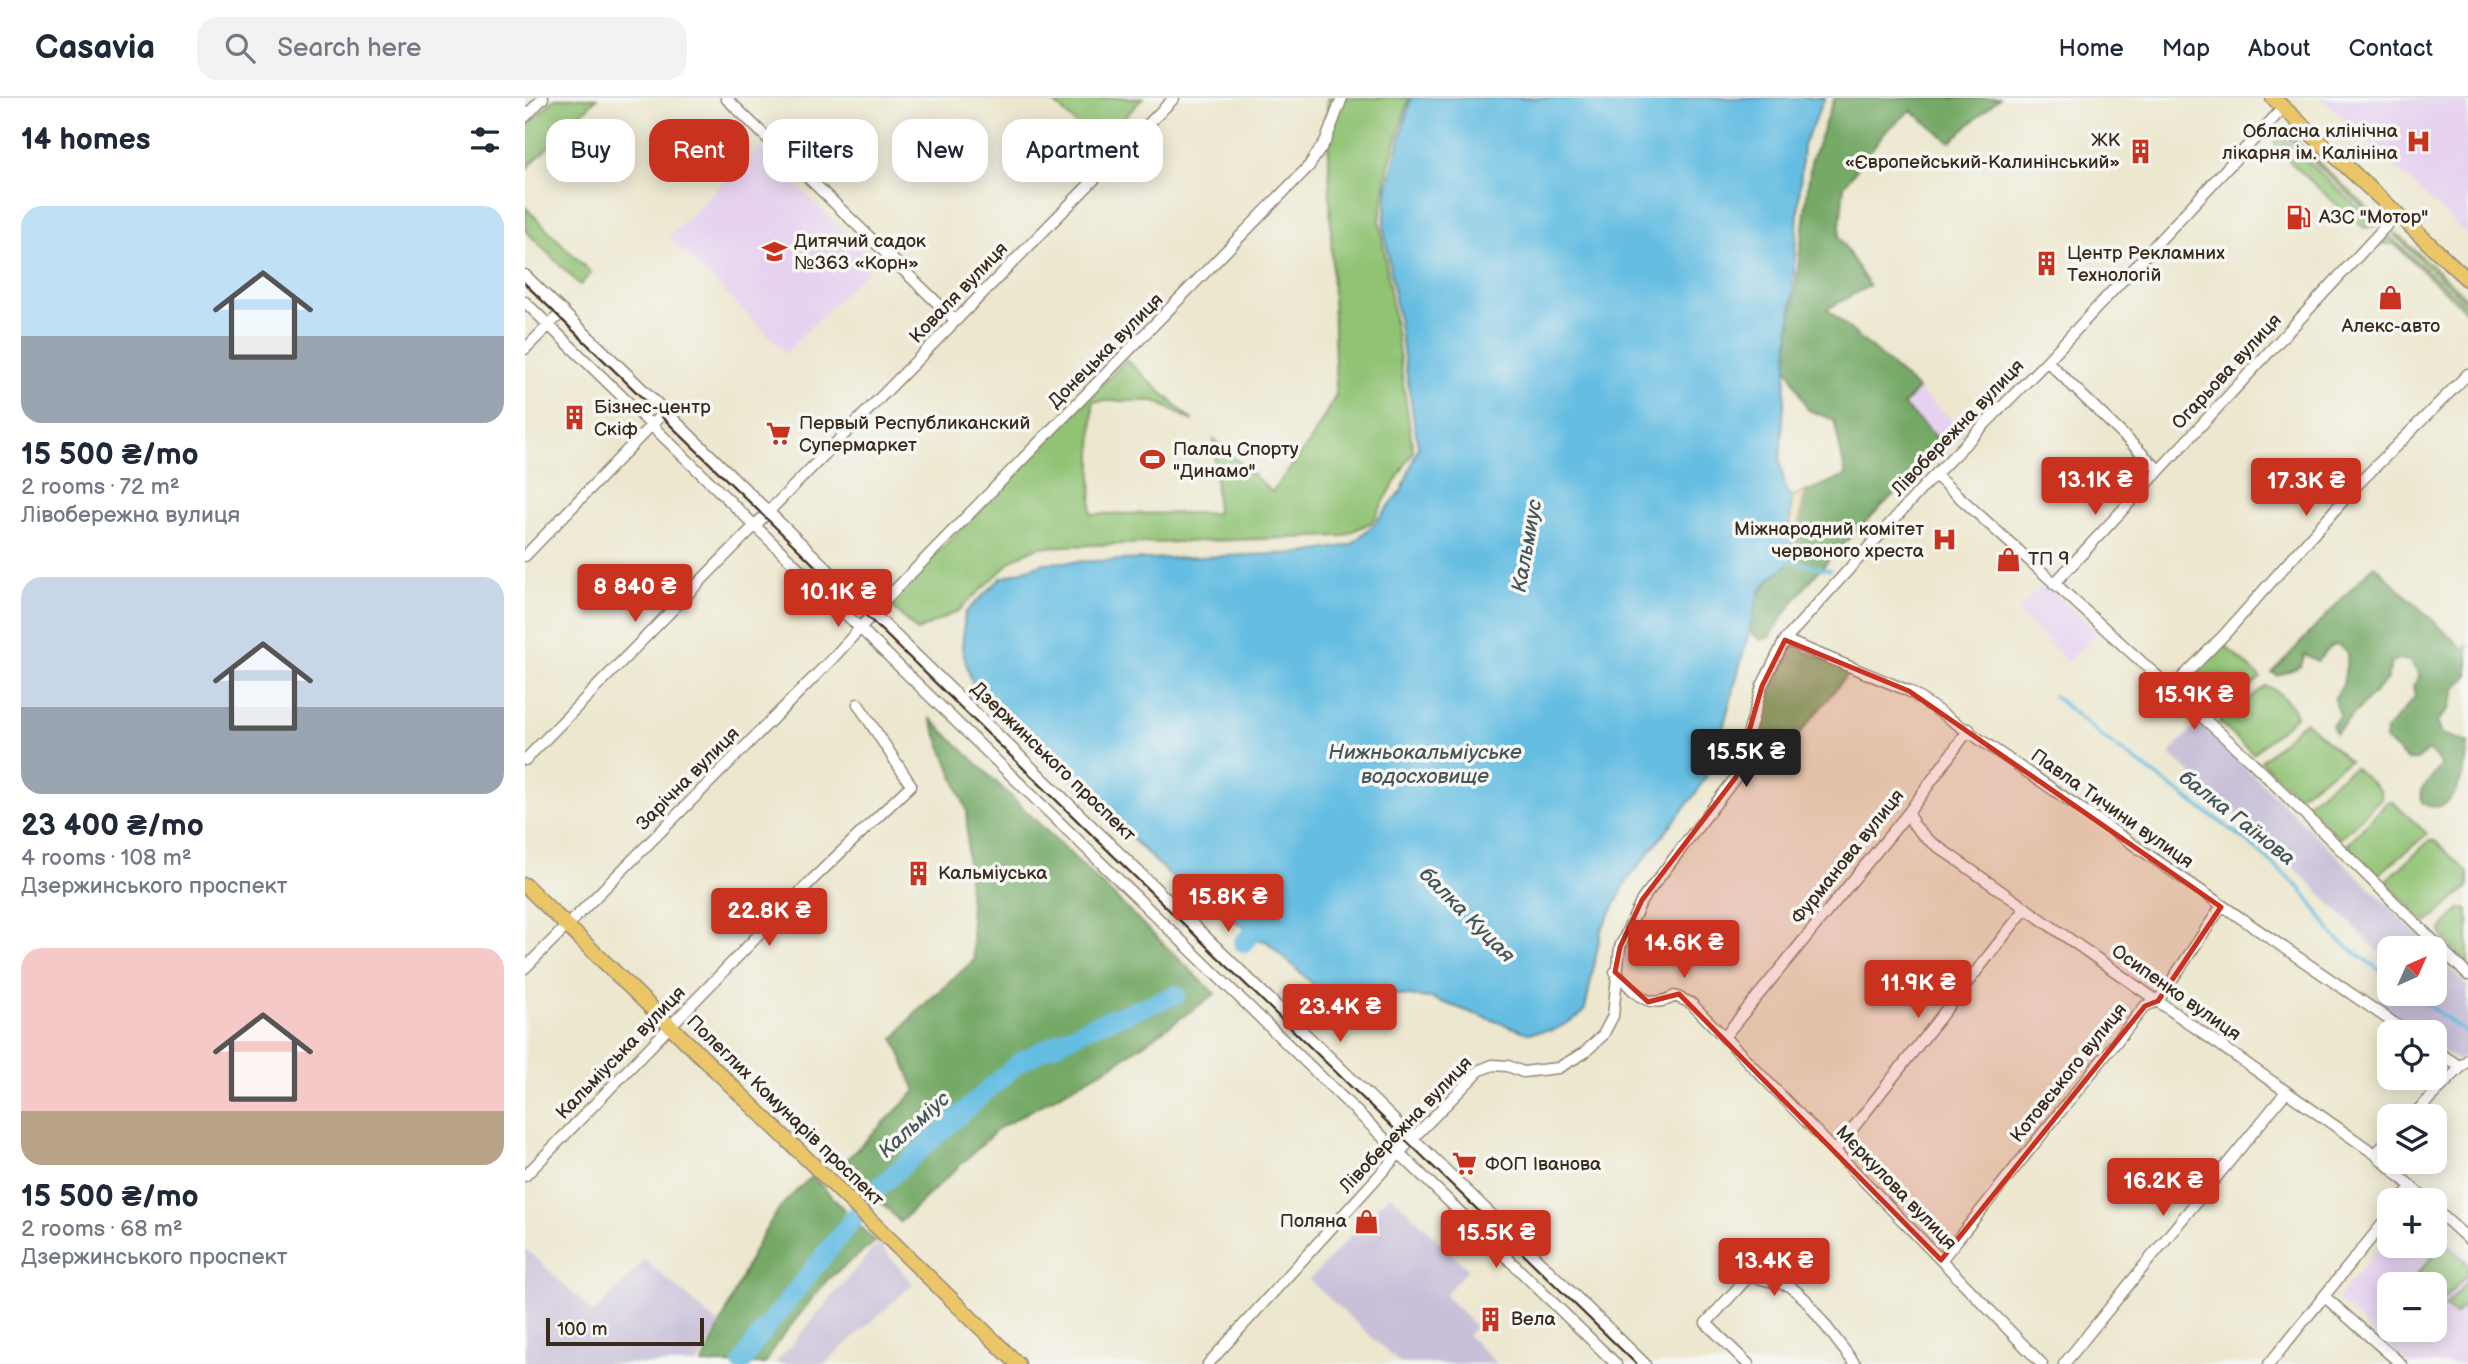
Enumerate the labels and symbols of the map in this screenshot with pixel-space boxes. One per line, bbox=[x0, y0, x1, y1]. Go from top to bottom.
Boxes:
place label: Обласна клінічна лікарня ім. Калініна bbox=[2222, 120, 2398, 165]
hospital icon: Обласна клінічна лікарня ім. Калініна bbox=[2404, 128, 2432, 156]
place label: ЖК «Європейський-Калинінський» bbox=[1845, 129, 2121, 174]
building icon: ЖК «Європейський-Калинінський» bbox=[2126, 137, 2154, 165]
fuel station icon: АЗС "Мотор" bbox=[2285, 203, 2313, 231]
place label: АЗС "Мотор" bbox=[2318, 206, 2428, 229]
place label: Дитячий садок №363 «Корн» bbox=[794, 230, 926, 275]
school or university icon: Дитячий садок №363 «Корн» bbox=[760, 238, 788, 266]
street label: Коваля вулиця bbox=[905, 238, 1013, 348]
place label: Центр Рекламних Технологій bbox=[2067, 242, 2225, 287]
building icon: Центр Рекламних Технологій bbox=[2033, 250, 2061, 278]
shop icon: Алекс-авто bbox=[2377, 284, 2405, 312]
street label: Донецька вулиця bbox=[1044, 289, 1168, 413]
street label: Огарьова вулиця bbox=[2167, 309, 2287, 435]
place label: Алекс-авто bbox=[2341, 315, 2440, 338]
street label: Лівобережна вулиця bbox=[1886, 355, 2029, 502]
place label: Бізнес-центр Скіф bbox=[594, 396, 711, 441]
building icon: Бізнес-центр Скіф bbox=[560, 404, 588, 432]
place label: Первый Республиканский Супермаркет bbox=[799, 412, 1030, 457]
supermarket icon: Первый Республиканский Супермаркет bbox=[765, 420, 793, 448]
place label: Палац Спорту "Динамо" bbox=[1173, 438, 1299, 483]
sports icon: Палац Спорту "Динамо" bbox=[1139, 446, 1167, 474]
pin: 13.1K ₴ bbox=[2030, 458, 2160, 517]
pin: 17.3K ₴ bbox=[2241, 458, 2371, 518]
water label: Кальмиус bbox=[1507, 497, 1548, 594]
place label: Міжнародний комітет червоного хреста bbox=[1734, 518, 1924, 563]
hospital icon: Міжнародний комітет червоного хреста bbox=[1930, 526, 1958, 554]
shop icon: ТП 9 bbox=[1994, 545, 2022, 573]
place label: ТП 9 bbox=[2028, 548, 2069, 571]
pin: 8 840 ₴ bbox=[570, 564, 700, 624]
pin: 10.1K ₴ bbox=[773, 570, 903, 629]
pin: 15.9K ₴ bbox=[2129, 672, 2259, 732]
street label: Дзержинського проспект bbox=[966, 677, 1140, 847]
street label: Зарічна вулиця bbox=[632, 723, 744, 835]
pin: 15.5K ₴ bbox=[1681, 730, 1811, 789]
water label: Нижньокальміуське водосховище bbox=[1328, 740, 1522, 789]
street label: Павла Тичини вулиця bbox=[2026, 744, 2198, 874]
water label: балка Гаїнова bbox=[2174, 765, 2300, 871]
street label: Фурманова вулиця bbox=[1787, 785, 1909, 929]
building icon: Кальміуська bbox=[904, 859, 932, 887]
place label: Кальміуська bbox=[938, 862, 1047, 885]
water label: балка Куцая bbox=[1414, 862, 1520, 968]
pin: 15.8K ₴ bbox=[1163, 874, 1293, 934]
pin: 22.8K ₴ bbox=[704, 888, 834, 948]
pin: 14.6K ₴ bbox=[1619, 920, 1749, 980]
north arrow bbox=[2377, 936, 2447, 1006]
street label: Осипенко вулиця bbox=[2107, 940, 2245, 1046]
pin: 11.9K ₴ bbox=[1853, 960, 1983, 1020]
street label: Кальміуська вулиця bbox=[551, 982, 691, 1124]
pin: 23.4K ₴ bbox=[1275, 984, 1405, 1044]
street label: Котовського вулиця bbox=[2006, 999, 2132, 1147]
street label: Полеглих Комунарів проспект bbox=[682, 1011, 889, 1212]
street label: Лівобережна вулиця bbox=[1334, 1052, 1477, 1199]
water label: Кальміус bbox=[873, 1086, 955, 1164]
street label: Мєркулова вулиця bbox=[1831, 1121, 1961, 1255]
supermarket icon: ФОП Іванова bbox=[1451, 1150, 1479, 1178]
place label: ФОП Іванова bbox=[1485, 1153, 1601, 1176]
pin: 16.2K ₴ bbox=[2098, 1158, 2228, 1218]
shop icon: Поляна bbox=[1353, 1207, 1381, 1235]
place label: Поляна bbox=[1280, 1210, 1347, 1233]
pin: 15.5K ₴ bbox=[1431, 1210, 1561, 1270]
pin: 13.4K ₴ bbox=[1709, 1238, 1839, 1298]
building icon: Вела bbox=[1477, 1305, 1505, 1333]
place label: Вела bbox=[1511, 1308, 1556, 1331]
scale bar bbox=[546, 1315, 703, 1347]

